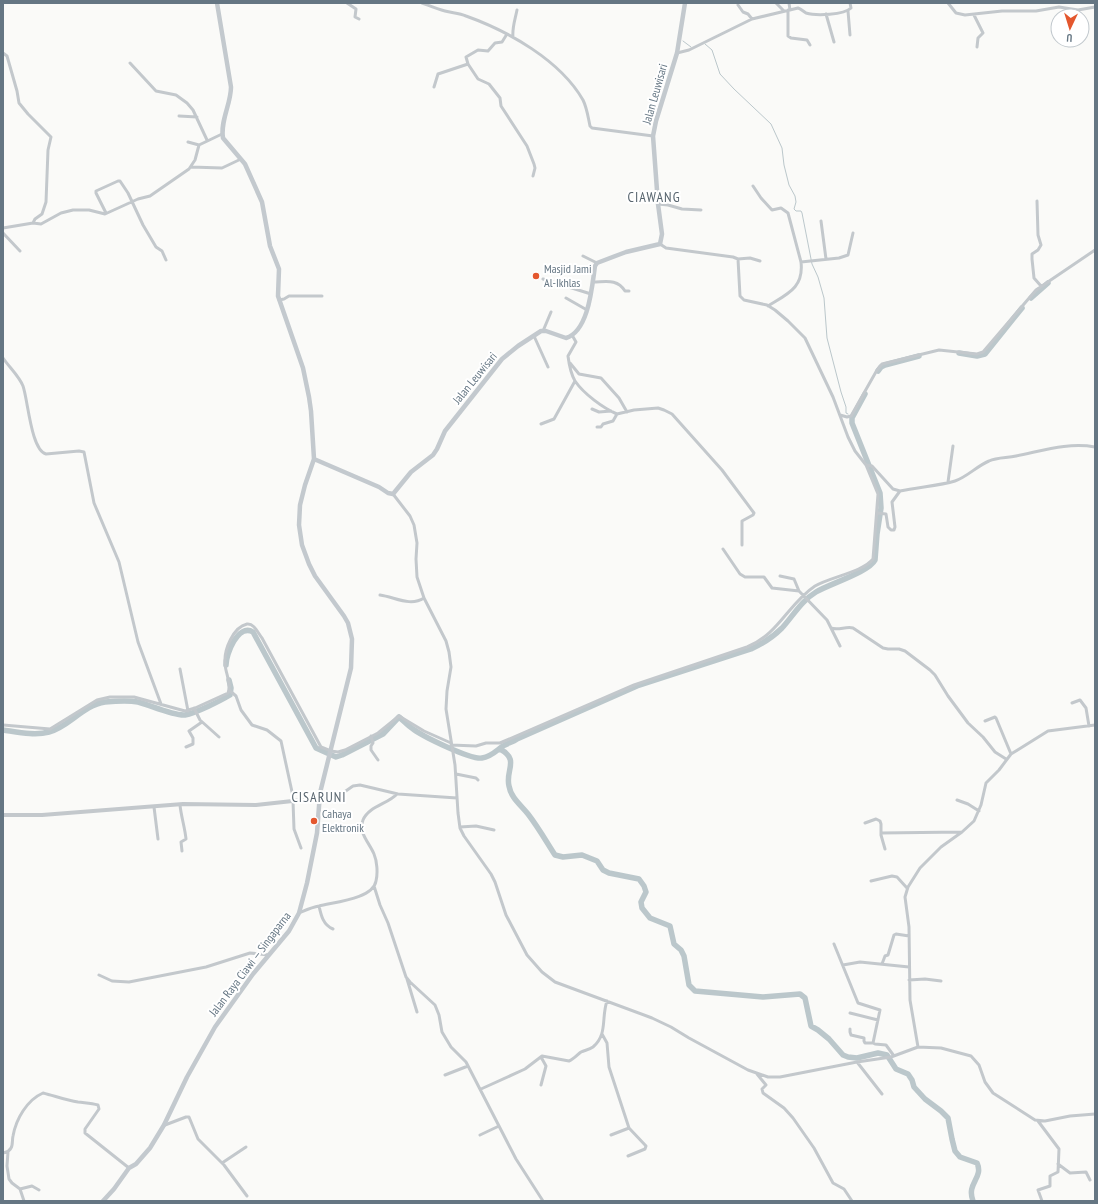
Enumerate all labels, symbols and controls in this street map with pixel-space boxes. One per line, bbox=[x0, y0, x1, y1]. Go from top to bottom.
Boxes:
north arrow bbox=[1050, 8, 1090, 48]
text: U bbox=[1066, 31, 1073, 45]
street label: Jalan Leuwisari bbox=[638, 62, 670, 127]
district label: CIAWANG bbox=[627, 188, 681, 206]
place label: Masjid Jami Al-Ikhlas bbox=[544, 261, 592, 290]
marker: Masjid Jami Al-Ikhlas bbox=[531, 271, 541, 281]
street label: Jalan Leuwisari bbox=[449, 349, 500, 407]
district label: CISARUNI bbox=[291, 788, 347, 806]
place label: Cahaya Elektronik bbox=[322, 806, 364, 835]
marker: Cahaya Elektronik bbox=[309, 816, 319, 826]
street label: Jalan Raya Ciawi — Singaparna bbox=[205, 908, 294, 1020]

